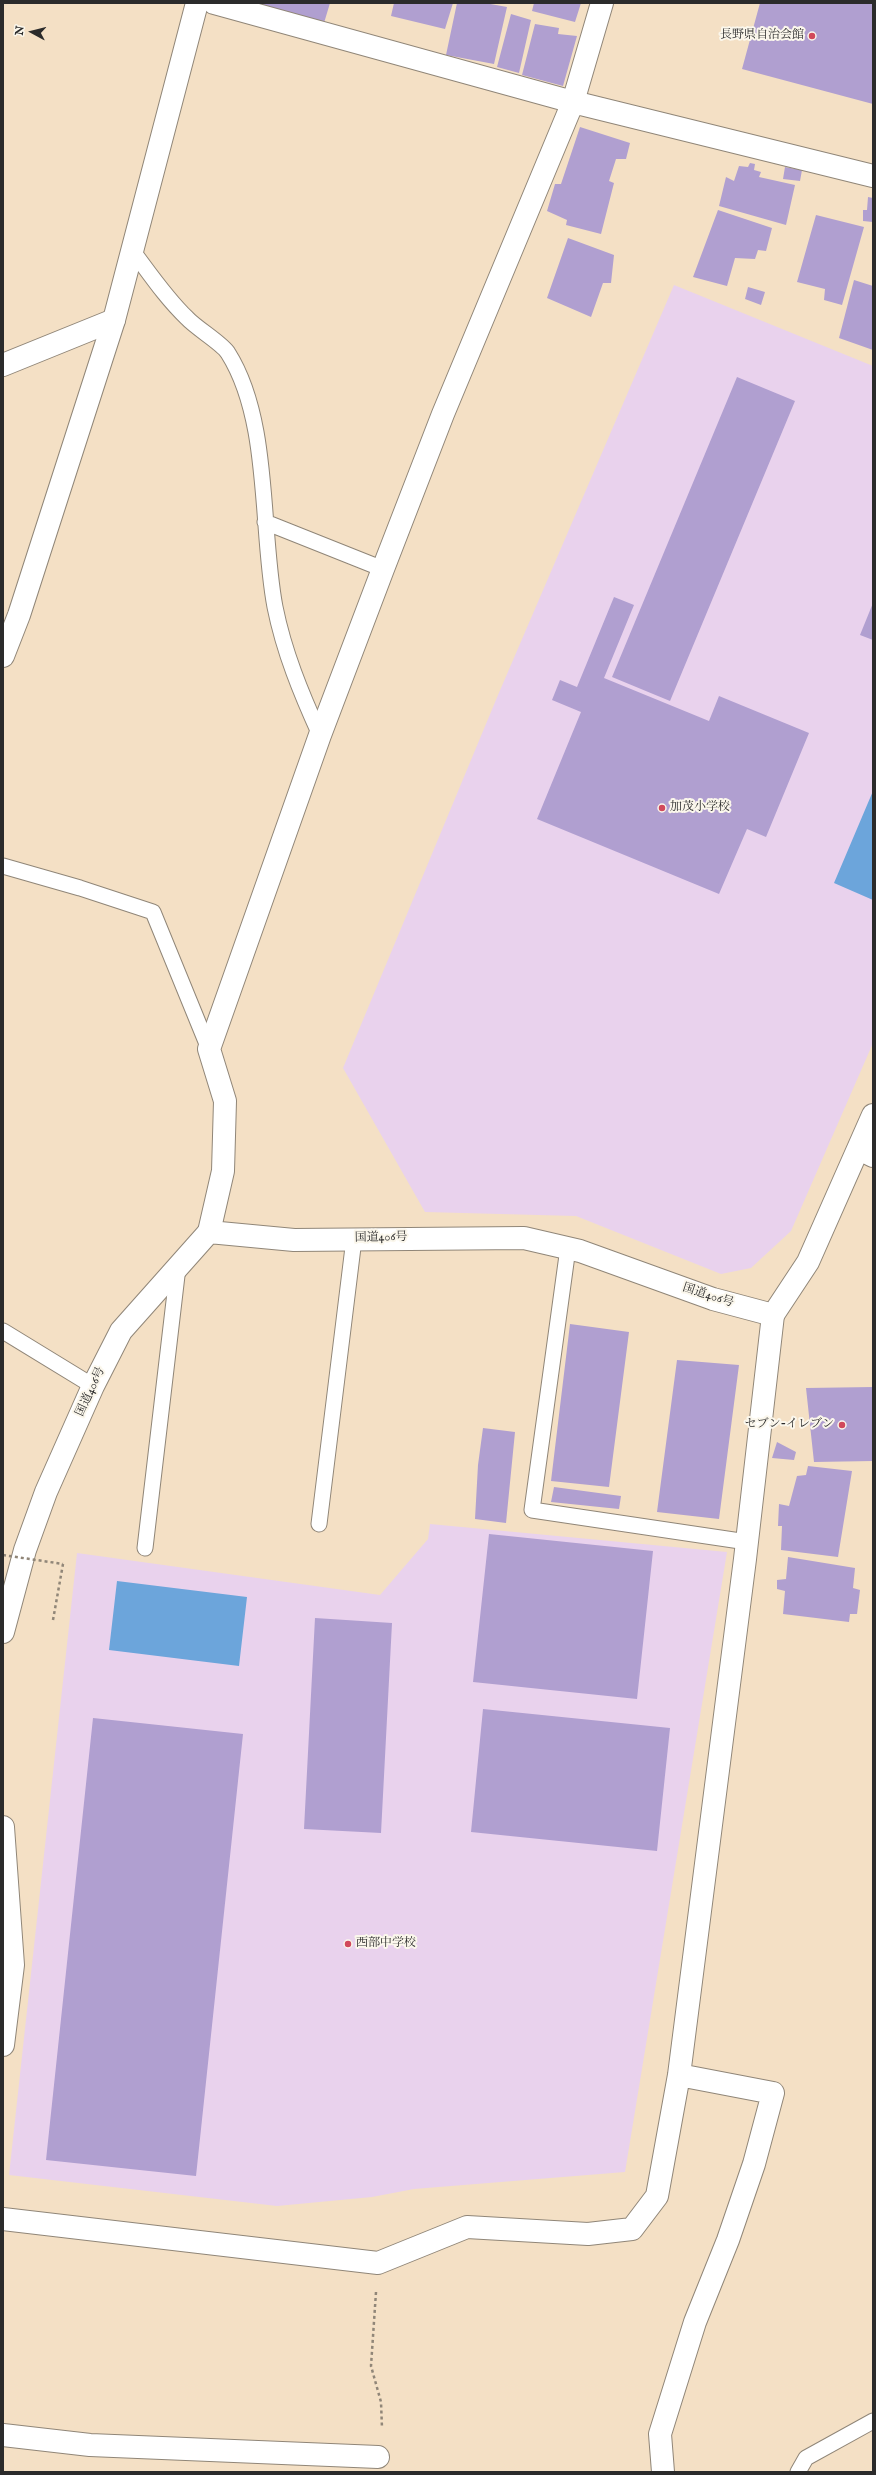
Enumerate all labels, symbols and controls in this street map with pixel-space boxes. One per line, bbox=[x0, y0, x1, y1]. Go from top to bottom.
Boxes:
north arrow bbox=[12, 12, 52, 52]
text: N bbox=[13, 25, 28, 36]
place label: 長野県自治会館 bbox=[720, 29, 804, 43]
marker: 長野県自治会館 bbox=[807, 31, 817, 41]
place label: 加茂小学校 bbox=[670, 801, 730, 815]
marker: 加茂小学校 bbox=[657, 803, 667, 813]
street label: 国道406号 bbox=[354, 1230, 408, 1246]
street label: 国道406号 bbox=[681, 1281, 735, 1311]
street label: 国道406号 bbox=[73, 1365, 109, 1419]
place label: セブン-イレブン bbox=[744, 1418, 834, 1432]
marker: セブン-イレブン bbox=[837, 1420, 847, 1430]
place label: 西部中学校 bbox=[356, 1937, 416, 1951]
marker: 西部中学校 bbox=[343, 1939, 353, 1949]

